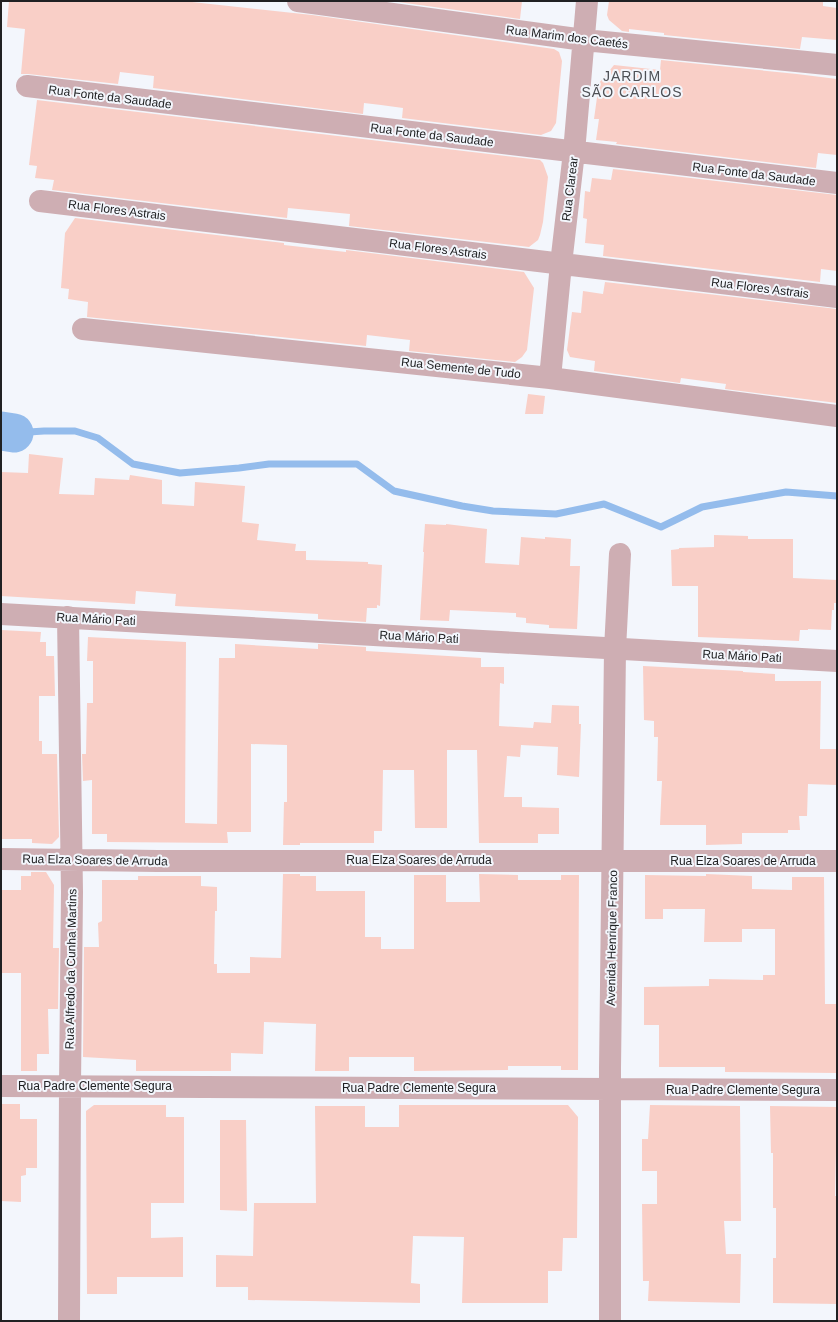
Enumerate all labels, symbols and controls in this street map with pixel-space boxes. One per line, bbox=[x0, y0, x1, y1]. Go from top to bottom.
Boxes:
street label: Rua Marim dos Caetés bbox=[505, 23, 629, 51]
district label: JARDIM SÃO CARLOS bbox=[581, 68, 683, 100]
street label: Rua Fonte da Saudade bbox=[48, 82, 173, 112]
street label: Rua Fonte da Saudade bbox=[370, 120, 495, 150]
street label: Rua Clarear bbox=[559, 156, 581, 222]
street label: Rua Fonte da Saudade bbox=[692, 159, 817, 189]
street label: Rua Flores Astrais bbox=[67, 197, 167, 223]
street label: Rua Flores Astrais bbox=[388, 236, 488, 262]
street label: Rua Flores Astrais bbox=[710, 275, 810, 301]
street label: Rua Semente de Tudo bbox=[401, 355, 522, 381]
street label: Rua Mário Pati bbox=[56, 610, 136, 628]
street label: Rua Mário Pati bbox=[379, 628, 459, 646]
street label: Rua Mário Pati bbox=[702, 647, 782, 665]
street label: Rua Elza Soares de Arruda bbox=[22, 852, 168, 868]
street label: Rua Elza Soares de Arruda bbox=[346, 853, 492, 867]
street label: Rua Elza Soares de Arruda bbox=[670, 854, 816, 868]
street label: Avenida Henrique Franco bbox=[604, 870, 620, 1006]
street label: Rua Alfredo da Cunha Martins bbox=[63, 889, 79, 1049]
street label: Rua Padre Clemente Segura bbox=[18, 1079, 172, 1093]
street label: Rua Padre Clemente Segura bbox=[342, 1081, 496, 1095]
street label: Rua Padre Clemente Segura bbox=[666, 1083, 820, 1097]

